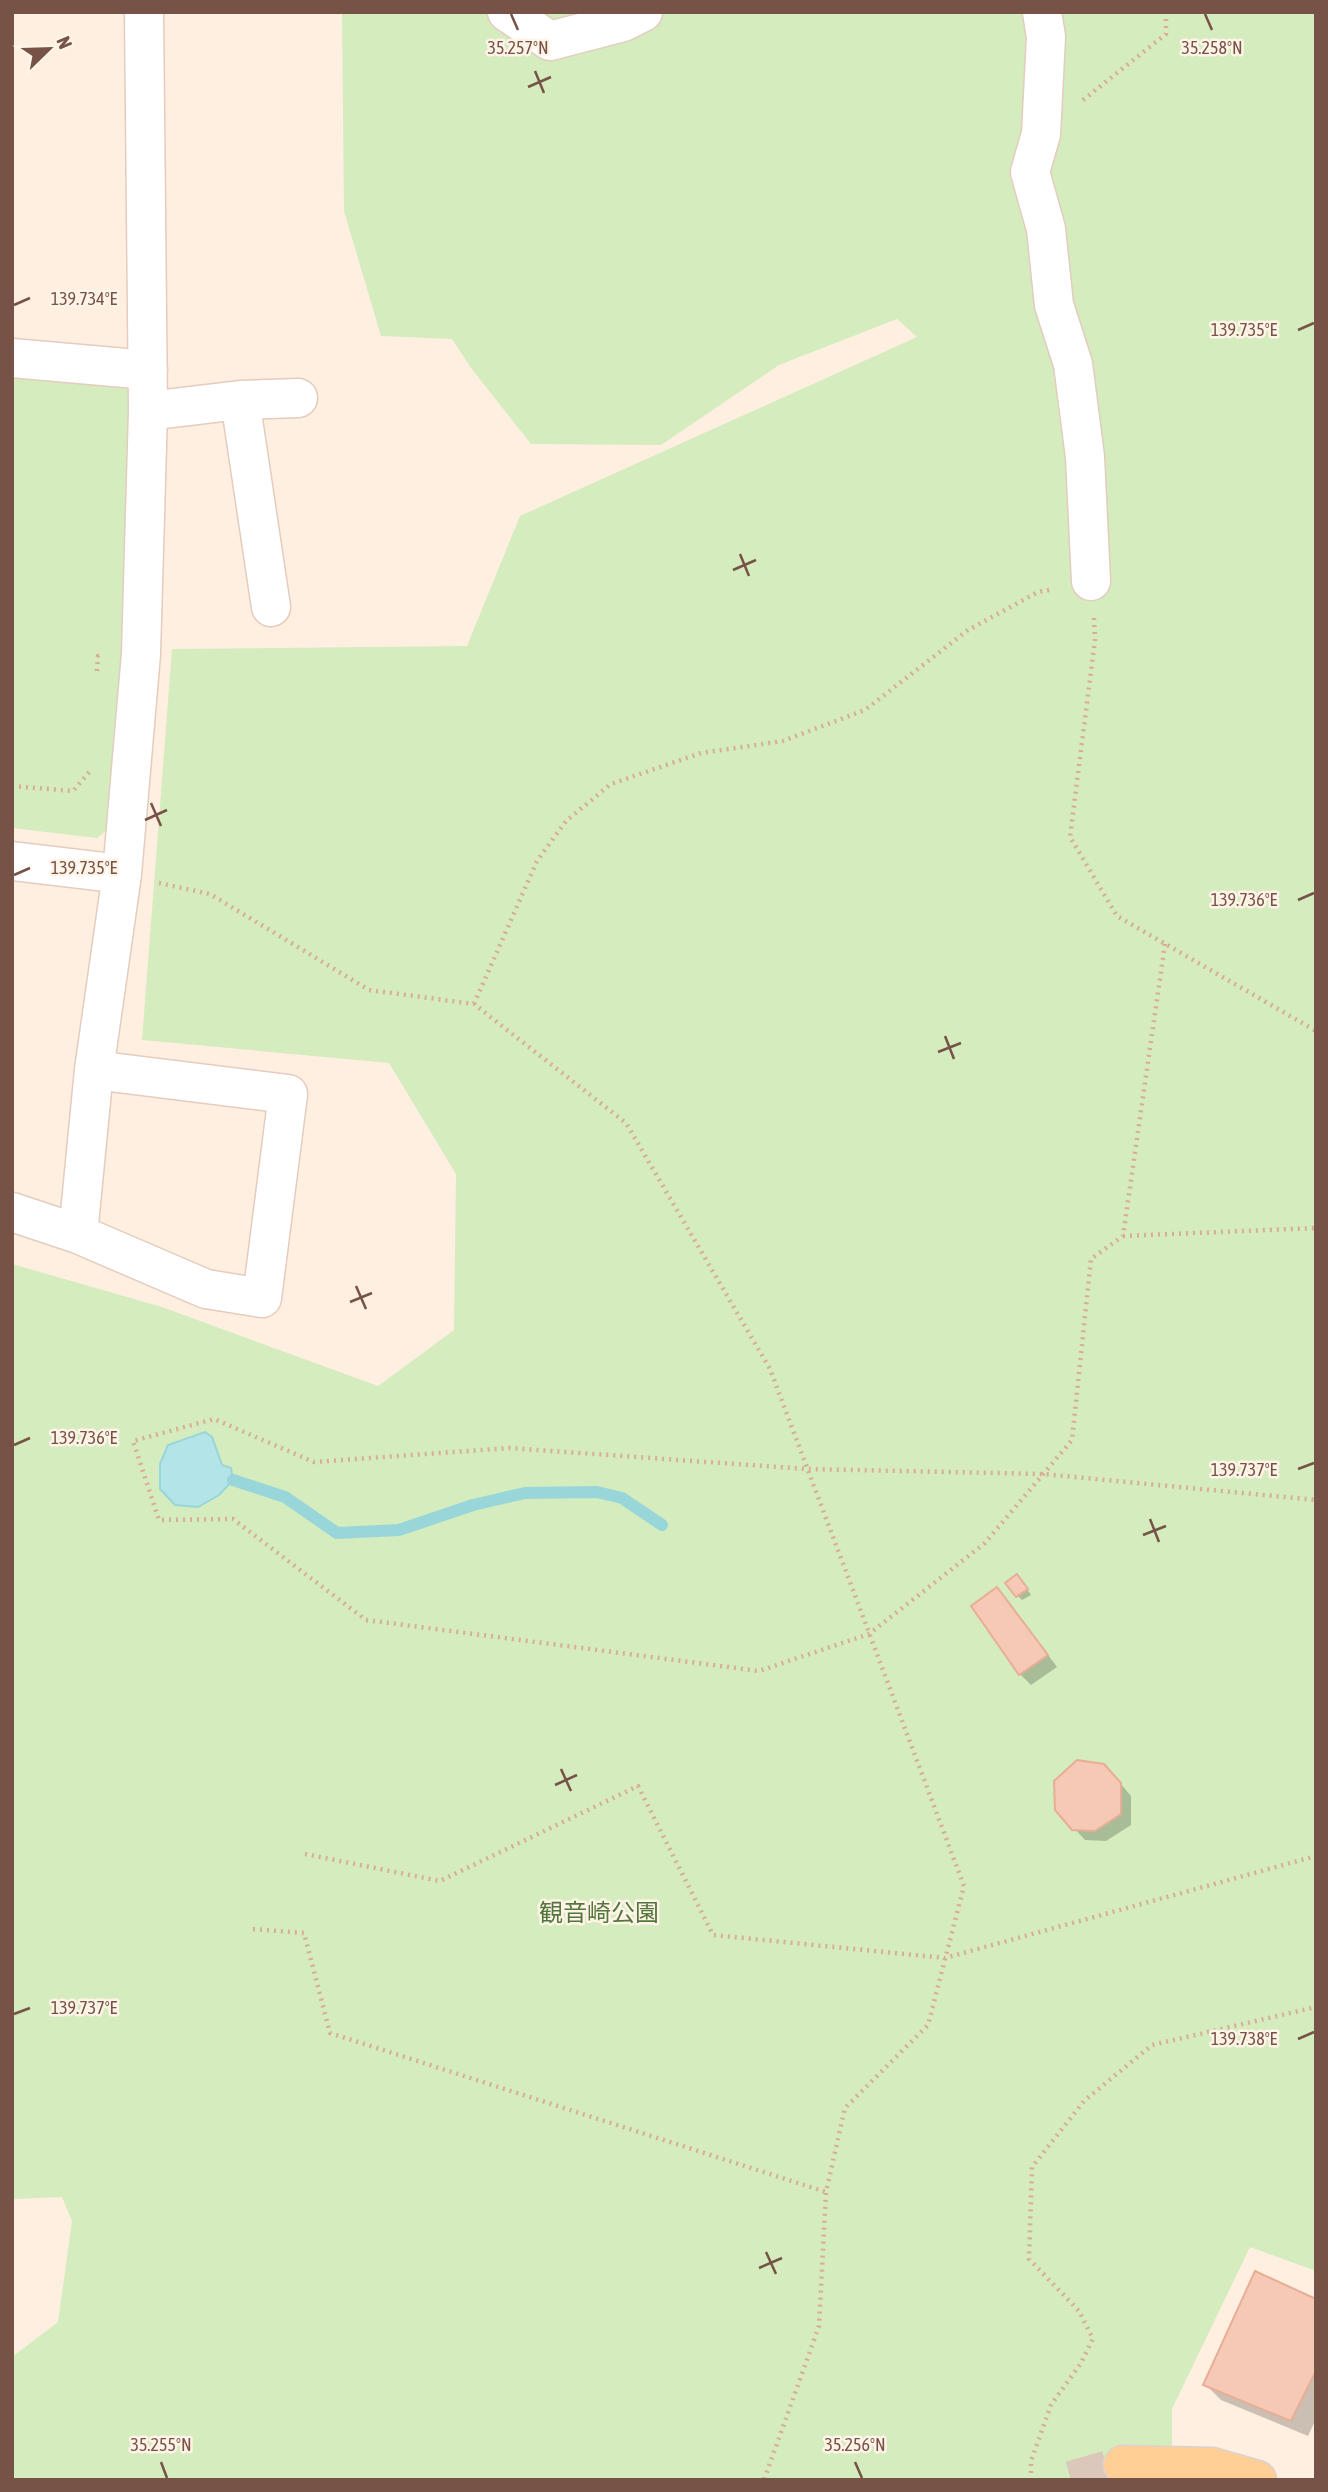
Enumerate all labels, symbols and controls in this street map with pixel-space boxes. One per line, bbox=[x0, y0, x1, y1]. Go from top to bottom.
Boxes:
north arrow bbox=[14, 14, 84, 84]
text: N bbox=[52, 33, 77, 52]
text: 35.257°N bbox=[487, 37, 549, 58]
text: 35.258°N bbox=[1181, 37, 1243, 58]
text: 139.734°E bbox=[51, 288, 118, 309]
text: 139.735°E bbox=[1211, 319, 1278, 340]
text: 139.735°E bbox=[51, 857, 118, 878]
text: 139.736°E bbox=[1211, 889, 1278, 910]
text: 139.736°E bbox=[51, 1427, 118, 1448]
text: 139.737°E bbox=[1211, 1459, 1278, 1480]
park label: 観音崎公園 bbox=[539, 1899, 659, 1926]
text: 139.737°E bbox=[51, 1997, 118, 2018]
text: 139.738°E bbox=[1211, 2028, 1278, 2049]
text: 35.255°N bbox=[130, 2434, 192, 2455]
text: 35.256°N bbox=[824, 2434, 886, 2455]

